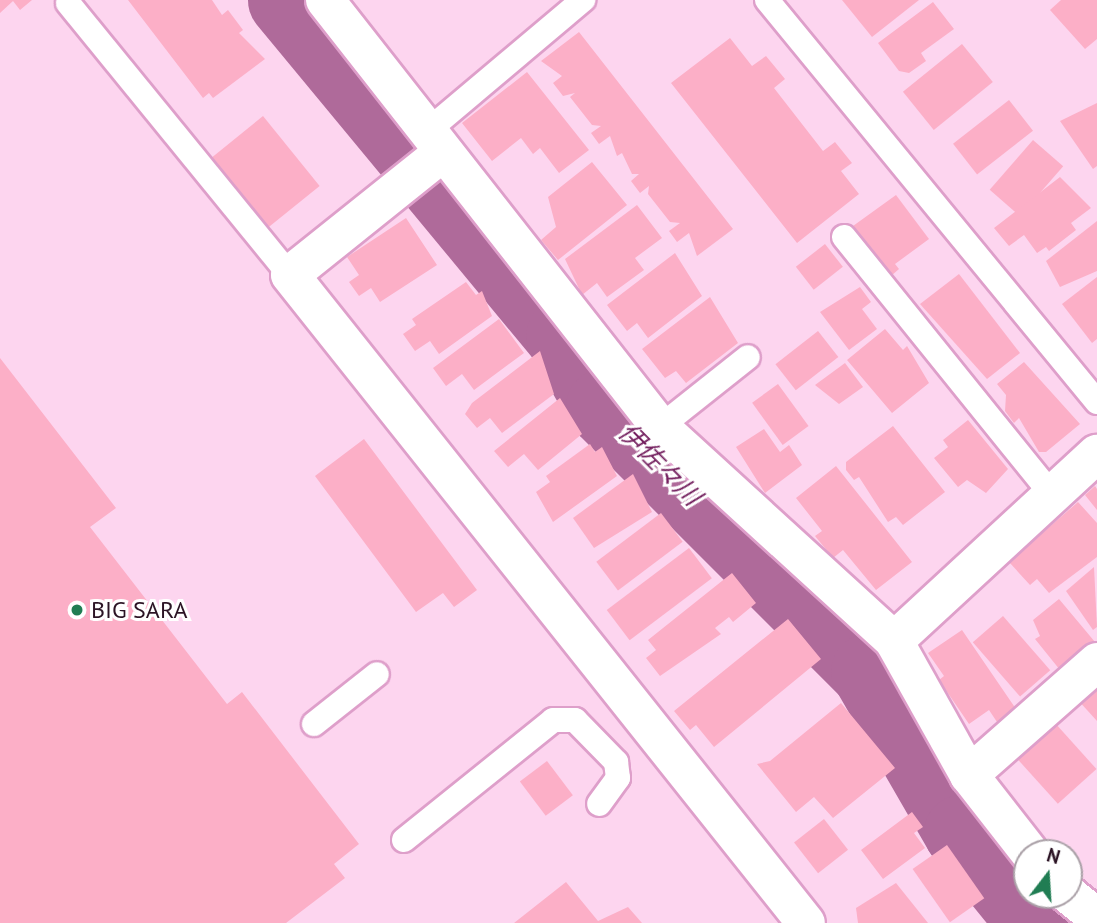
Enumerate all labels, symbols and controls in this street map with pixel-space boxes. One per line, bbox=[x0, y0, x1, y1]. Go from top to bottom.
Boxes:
water label: 伊佐々川 bbox=[612, 416, 708, 512]
place label: BIG SARA bbox=[91, 596, 188, 624]
marker: BIG SARA bbox=[69, 602, 85, 618]
north arrow bbox=[1013, 839, 1083, 909]
text: N bbox=[1044, 843, 1063, 869]

